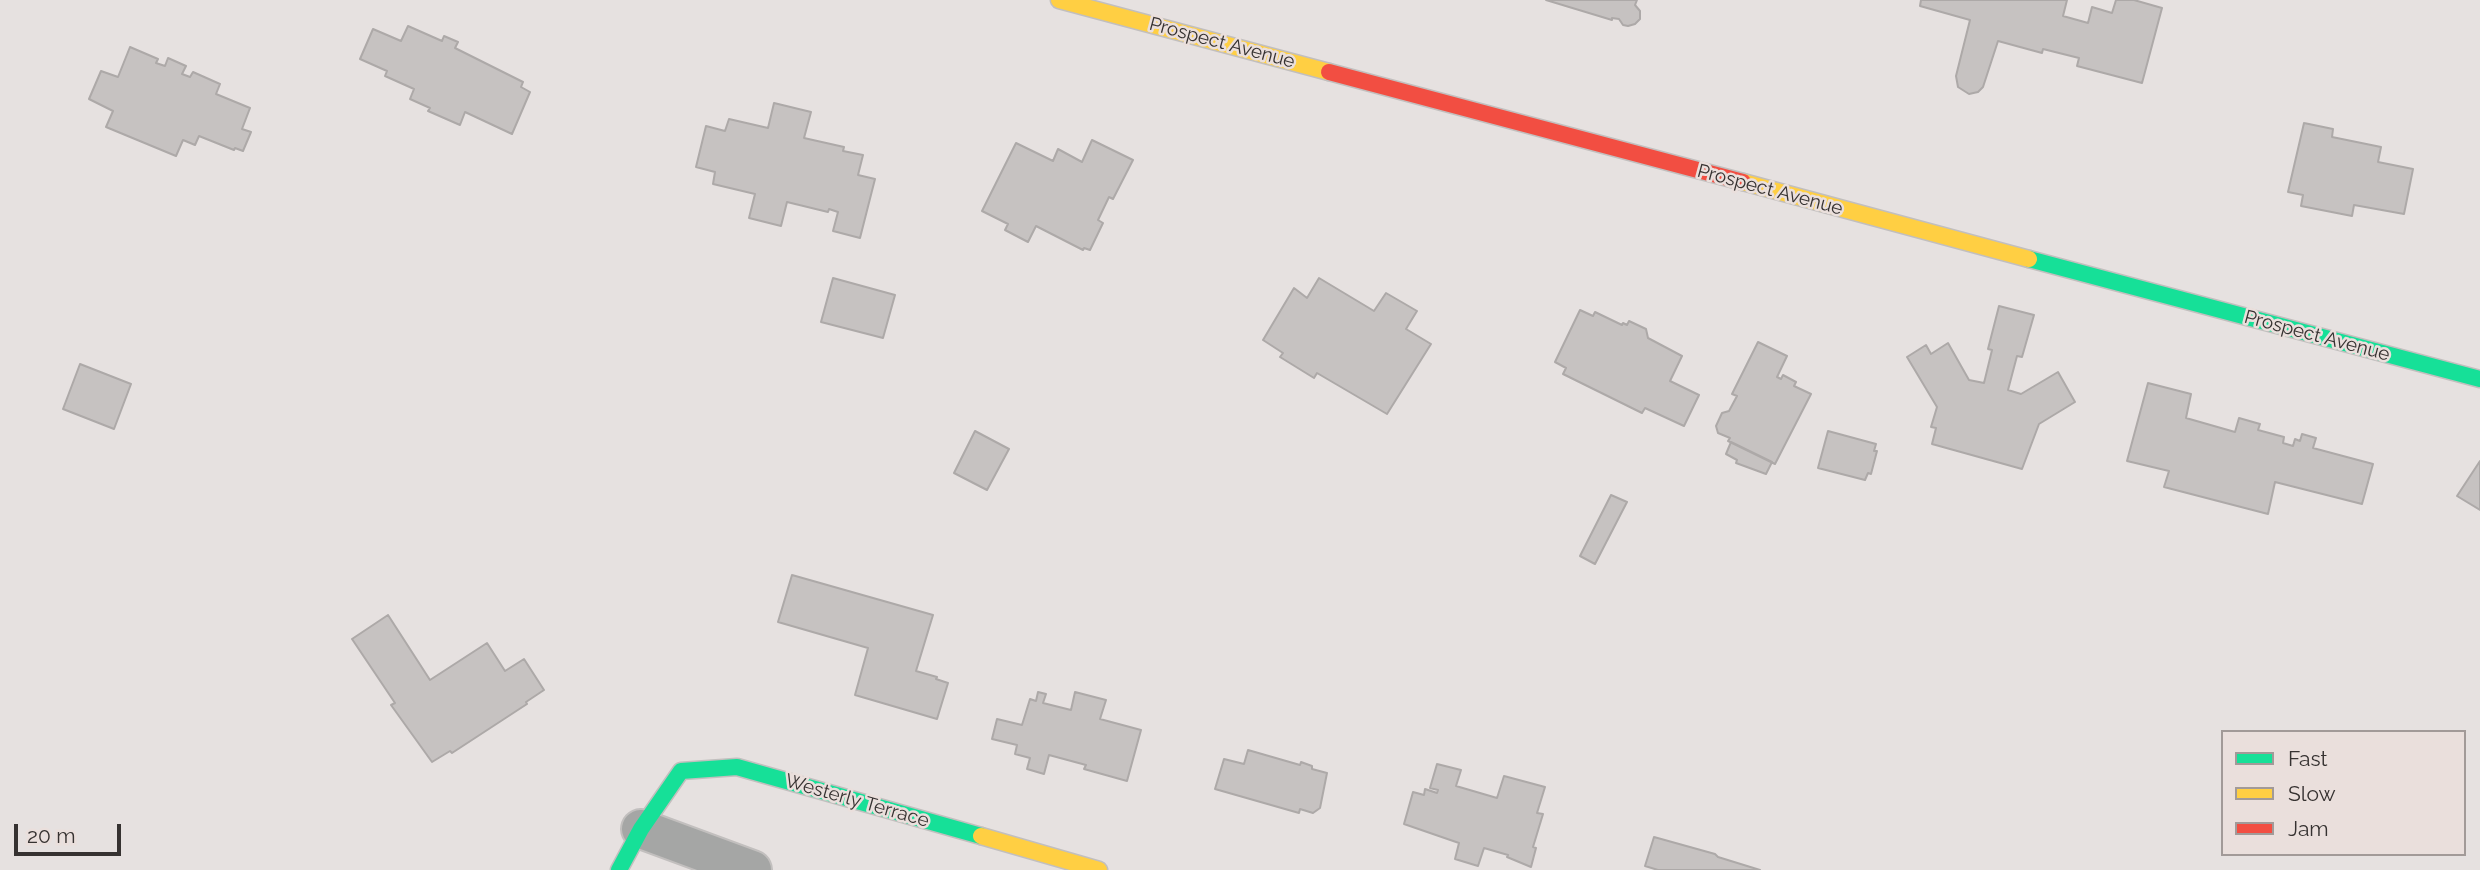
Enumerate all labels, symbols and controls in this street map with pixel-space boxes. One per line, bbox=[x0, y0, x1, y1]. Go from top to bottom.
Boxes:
street label: Prospect Avenue bbox=[1147, 13, 1297, 73]
street label: Prospect Avenue bbox=[1695, 160, 1845, 220]
street label: Prospect Avenue bbox=[2242, 306, 2392, 366]
legend bbox=[2221, 730, 2466, 856]
text: Fast bbox=[2288, 746, 2328, 771]
street label: Westerly Terrace bbox=[782, 770, 932, 832]
text: Slow bbox=[2288, 781, 2336, 806]
scale bar bbox=[18, 810, 124, 854]
text: Jam bbox=[2288, 816, 2329, 841]
text: 20 m bbox=[27, 823, 75, 848]

